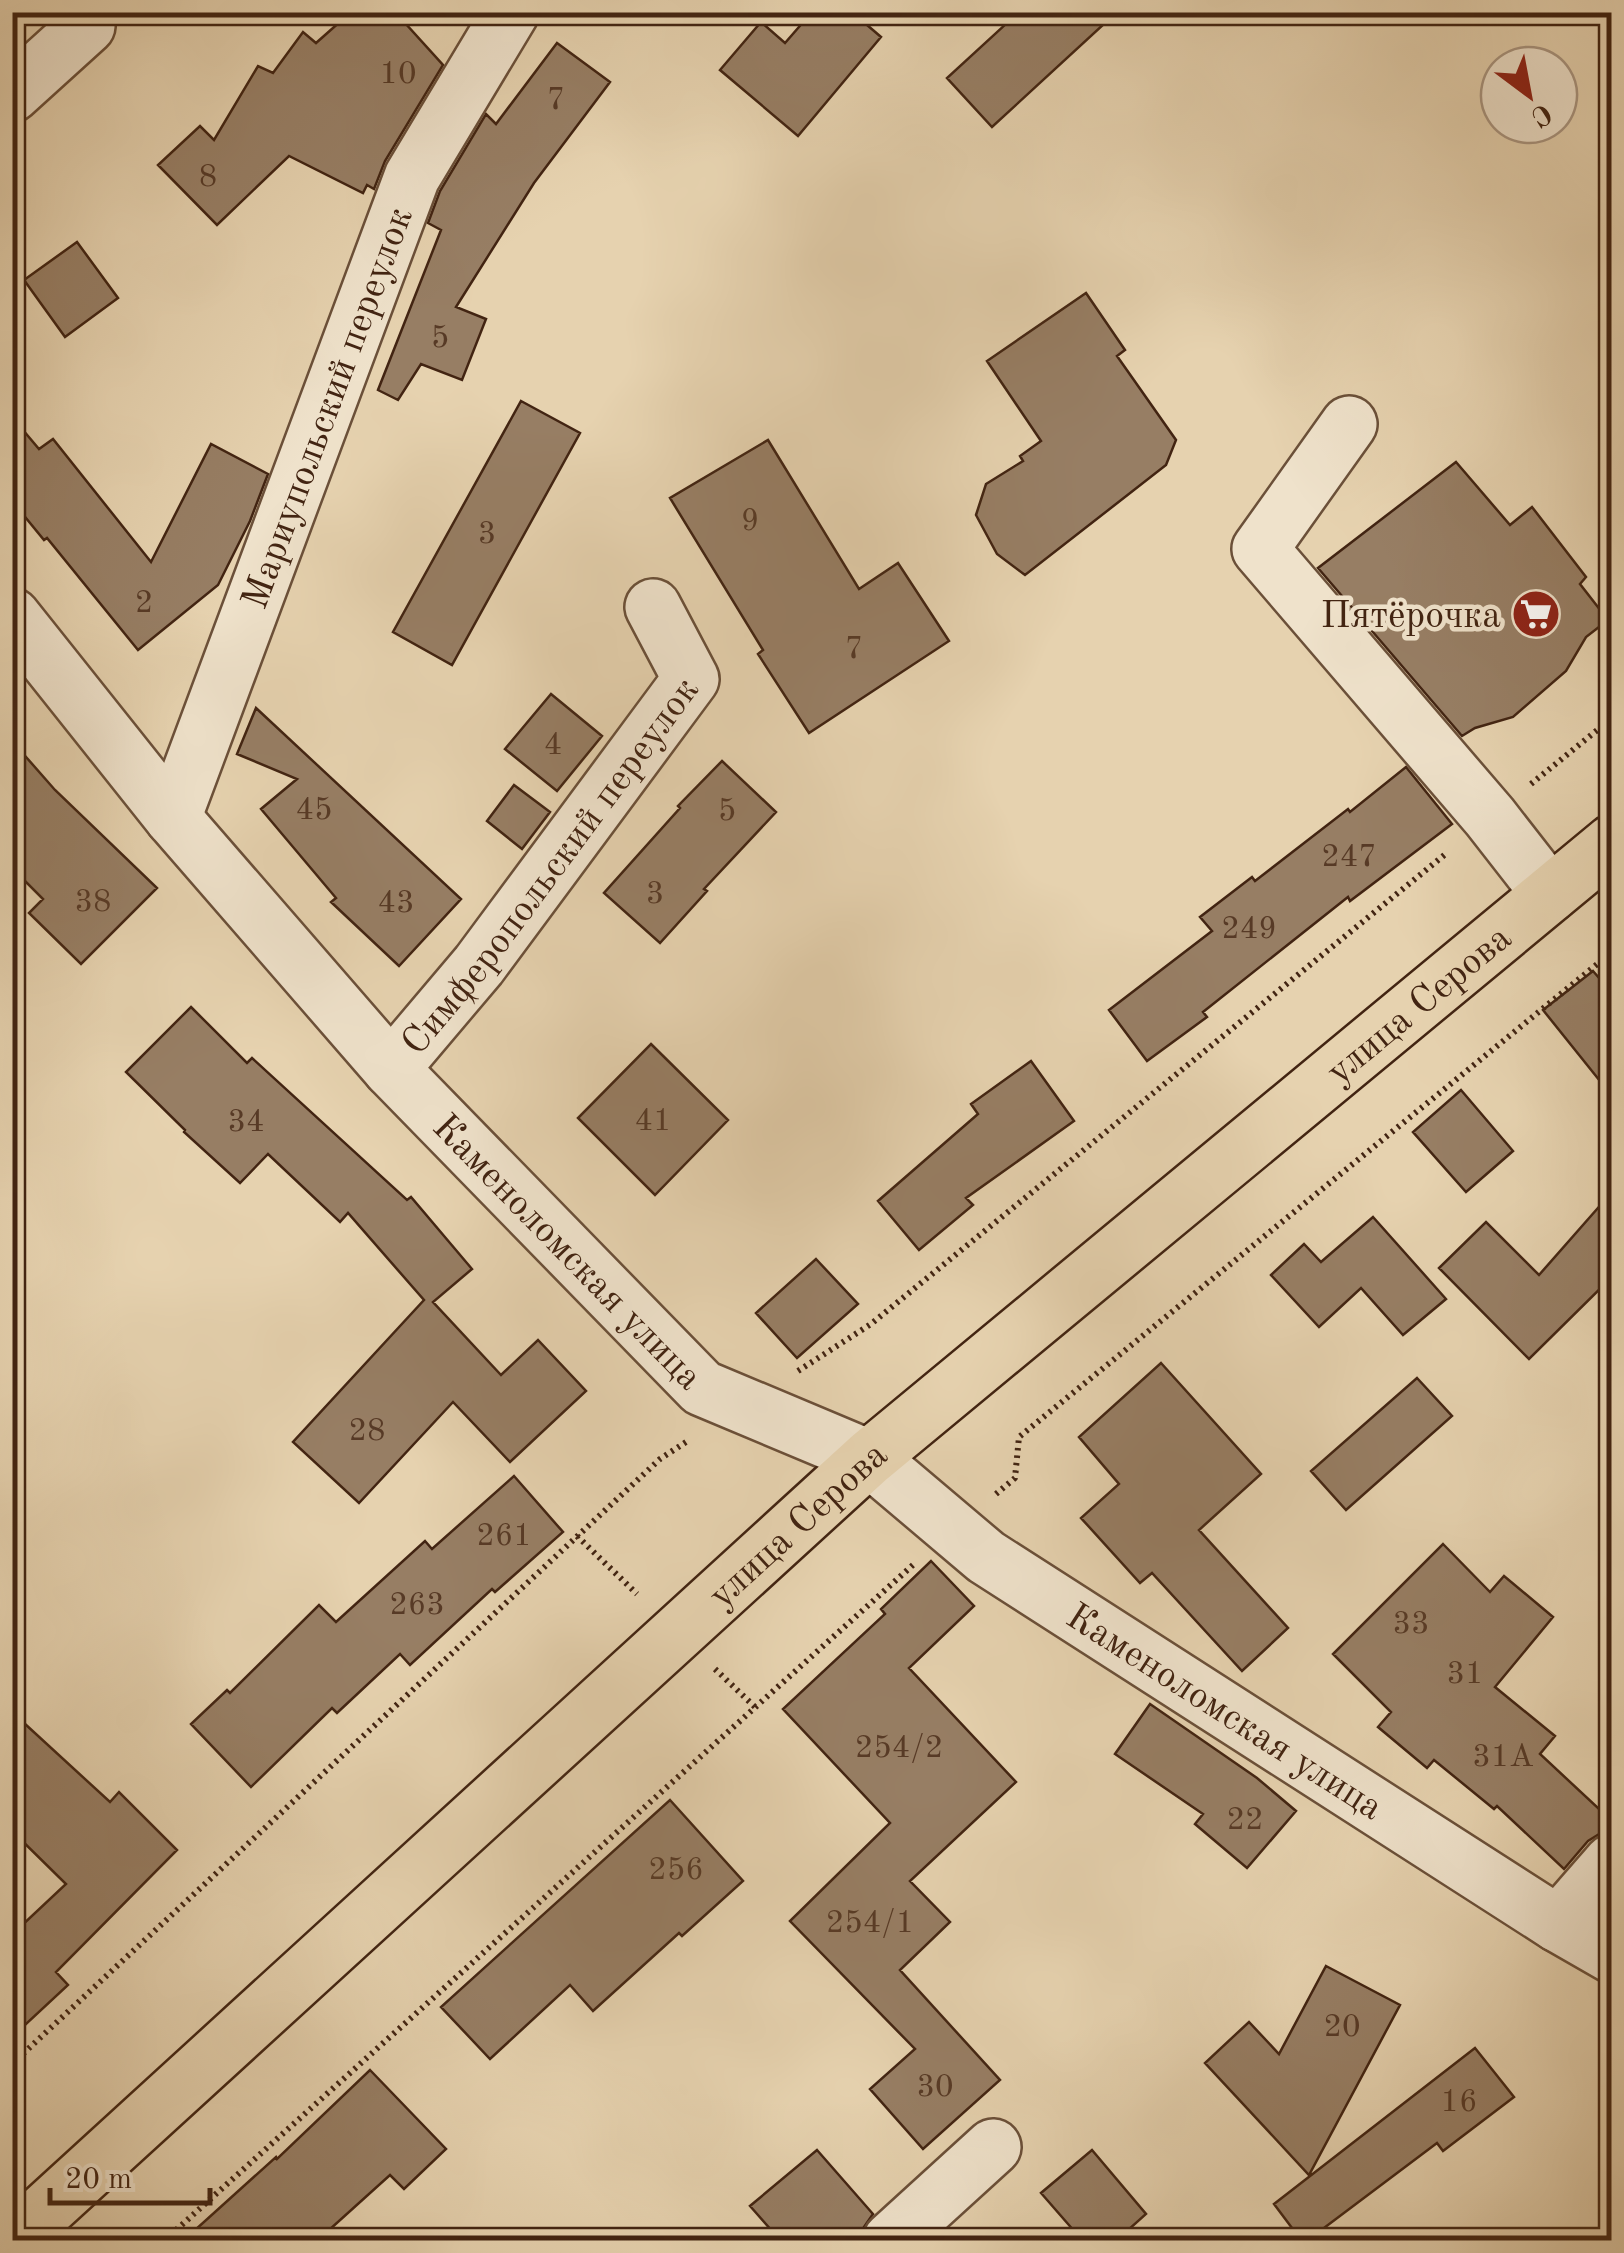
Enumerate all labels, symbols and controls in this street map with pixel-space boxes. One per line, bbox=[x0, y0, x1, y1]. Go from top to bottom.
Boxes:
north arrow bbox=[1479, 45, 1579, 145]
house number: 10 bbox=[379, 59, 417, 91]
house number: 7 bbox=[547, 85, 565, 117]
text: С bbox=[1525, 97, 1556, 131]
house number: 8 bbox=[199, 162, 217, 194]
street label: Мариупольский переулок bbox=[237, 203, 421, 615]
house number: 5 bbox=[431, 323, 449, 355]
house number: 9 bbox=[741, 506, 759, 538]
house number: 3 bbox=[478, 519, 496, 551]
house number: 2 bbox=[135, 588, 153, 620]
supermarket icon: Пятёрочка bbox=[1510, 588, 1562, 640]
place label: Пятёрочка bbox=[1320, 598, 1501, 636]
house number: 7 bbox=[845, 634, 863, 666]
street label: Симферопольский переулок bbox=[396, 671, 707, 1063]
house number: 4 bbox=[544, 730, 562, 762]
house number: 45 bbox=[295, 795, 333, 827]
house number: 5 bbox=[718, 796, 736, 828]
house number: 247 bbox=[1321, 842, 1377, 874]
house number: 3 bbox=[646, 879, 664, 911]
house number: 38 bbox=[74, 887, 112, 919]
house number: 43 bbox=[377, 888, 415, 920]
house number: 249 bbox=[1221, 914, 1277, 946]
street label: улица Серова bbox=[1321, 919, 1519, 1093]
house number: 41 bbox=[634, 1106, 672, 1138]
house number: 34 bbox=[227, 1107, 265, 1139]
street label: Каменоломская улица bbox=[424, 1108, 708, 1398]
house number: 28 bbox=[348, 1416, 386, 1448]
street label: улица Серова bbox=[703, 1435, 895, 1616]
house number: 261 bbox=[476, 1521, 532, 1553]
house number: 263 bbox=[389, 1590, 445, 1622]
street label: Каменоломская улица bbox=[1059, 1598, 1389, 1828]
house number: 33 bbox=[1392, 1609, 1430, 1641]
house number: 31 bbox=[1446, 1659, 1484, 1691]
house number: 254/2 bbox=[855, 1733, 943, 1765]
house number: 31А bbox=[1472, 1742, 1534, 1774]
house number: 22 bbox=[1226, 1805, 1264, 1837]
house number: 256 bbox=[648, 1855, 704, 1887]
house number: 254/1 bbox=[826, 1908, 914, 1940]
house number: 20 bbox=[1323, 2012, 1361, 2044]
house number: 30 bbox=[916, 2072, 954, 2104]
house number: 16 bbox=[1440, 2087, 1478, 2119]
scale bar bbox=[50, 2143, 210, 2205]
text: 20 m bbox=[65, 2165, 132, 2195]

